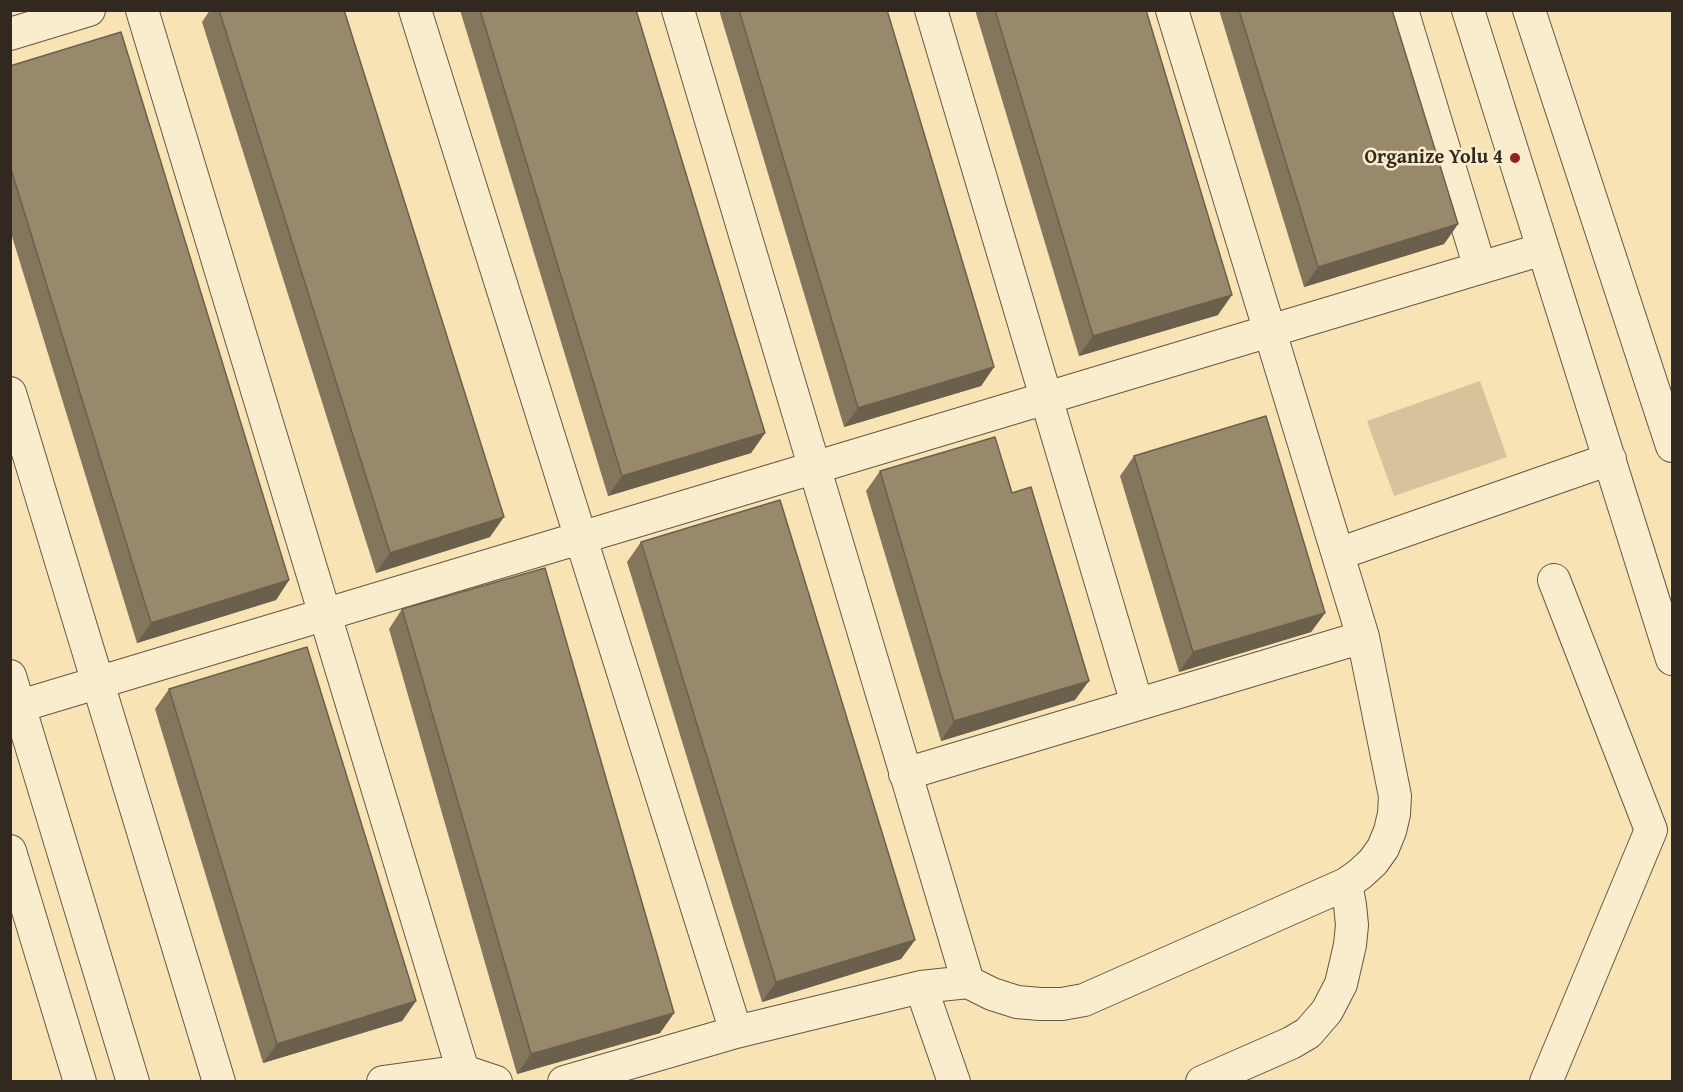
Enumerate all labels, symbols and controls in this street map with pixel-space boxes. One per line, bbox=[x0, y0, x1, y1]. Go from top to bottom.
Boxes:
place label: Organize Yolu 4 bbox=[1364, 146, 1503, 170]
marker: Organize Yolu 4 bbox=[1508, 151, 1522, 165]

